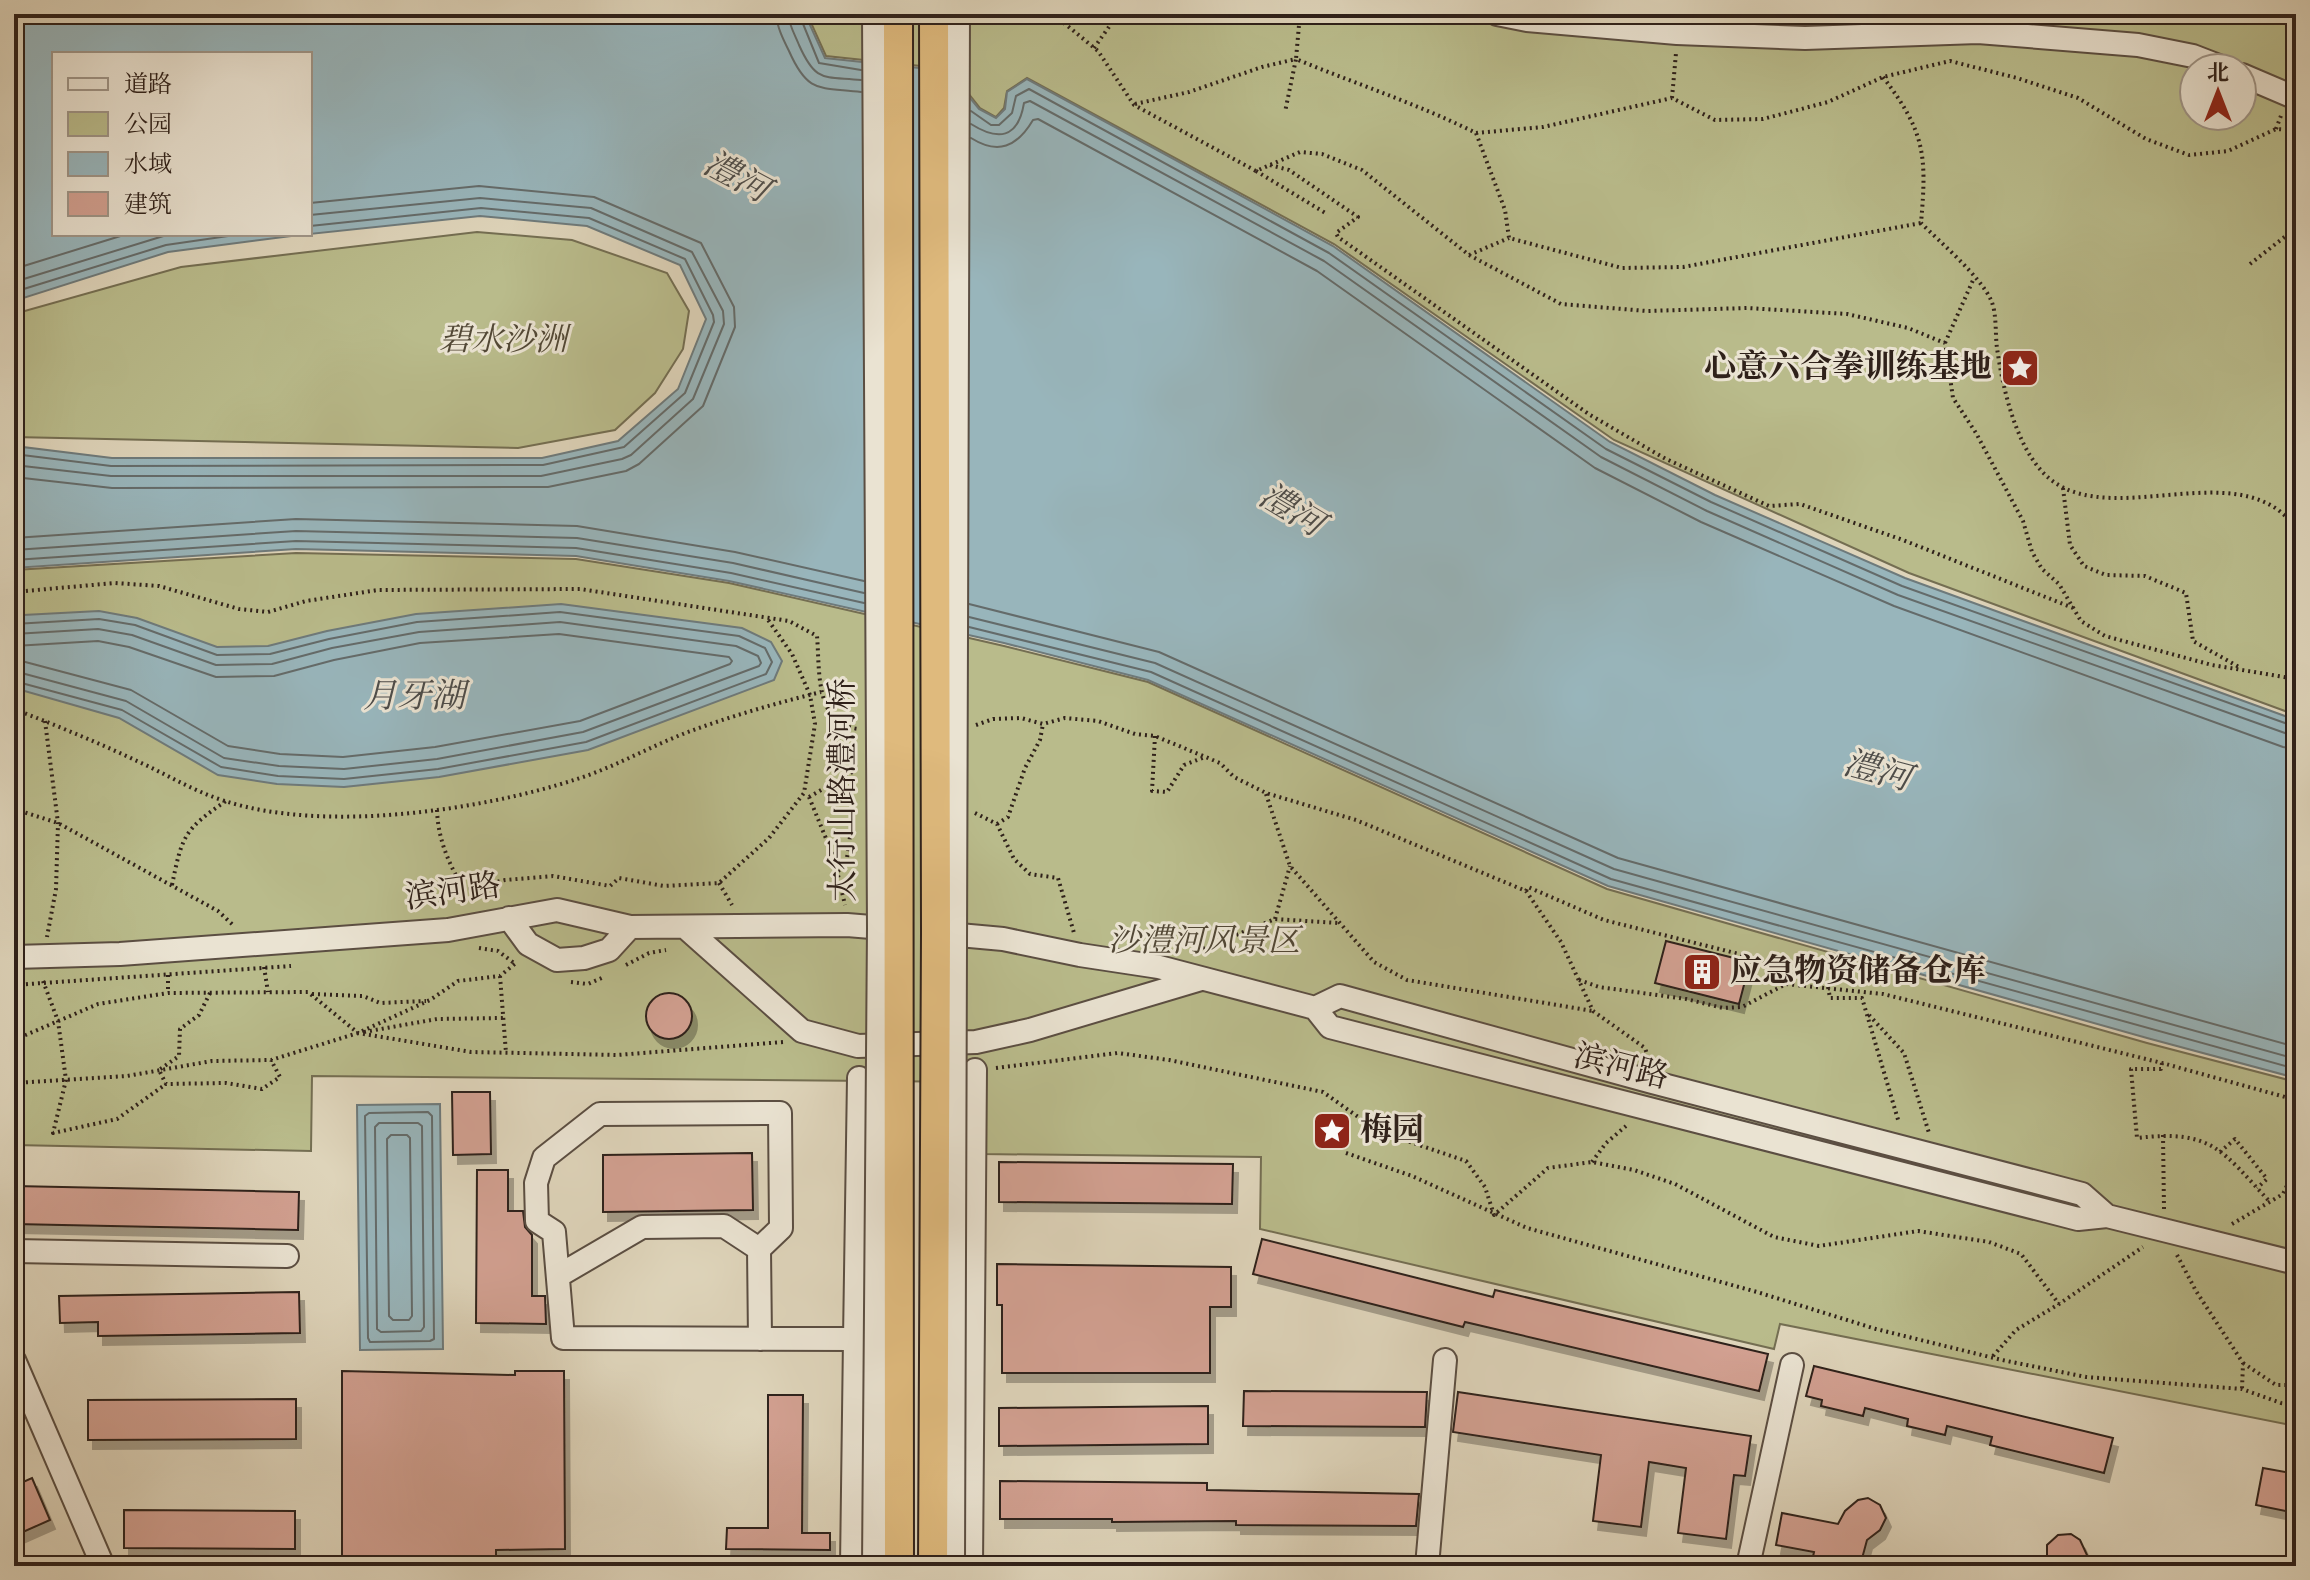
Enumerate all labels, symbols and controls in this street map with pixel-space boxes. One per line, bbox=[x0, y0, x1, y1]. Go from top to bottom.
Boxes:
legend bbox=[52, 52, 312, 236]
north arrow bbox=[2178, 52, 2258, 132]
text: 北 bbox=[2207, 60, 2229, 88]
text: 道路 bbox=[124, 70, 172, 101]
text: 公园 bbox=[124, 110, 172, 141]
water label: 澧河 bbox=[696, 143, 781, 216]
text: 水域 bbox=[124, 150, 172, 181]
text: 建筑 bbox=[124, 190, 172, 221]
park label: 碧水沙洲 bbox=[439, 321, 572, 362]
place icon: 心意六合拳训练基地 bbox=[1999, 347, 2041, 389]
place label: 心意六合拳训练基地 bbox=[1704, 348, 1992, 389]
water label: 澧河 bbox=[1251, 475, 1336, 550]
water label: 月牙湖 bbox=[363, 676, 471, 719]
street label: 太行山路澧河桥 bbox=[824, 678, 865, 902]
water label: 澧河 bbox=[1839, 742, 1921, 803]
street label: 滨河路 bbox=[403, 866, 503, 920]
park label: 沙澧河风景区 bbox=[1108, 922, 1304, 963]
building icon: 应急物资储备仓库 bbox=[1681, 951, 1723, 993]
place label: 应急物资储备仓库 bbox=[1730, 952, 1986, 993]
street label: 滨河路 bbox=[1569, 1036, 1673, 1100]
place icon: 梅园 bbox=[1311, 1110, 1353, 1152]
place label: 梅园 bbox=[1360, 1111, 1424, 1152]

